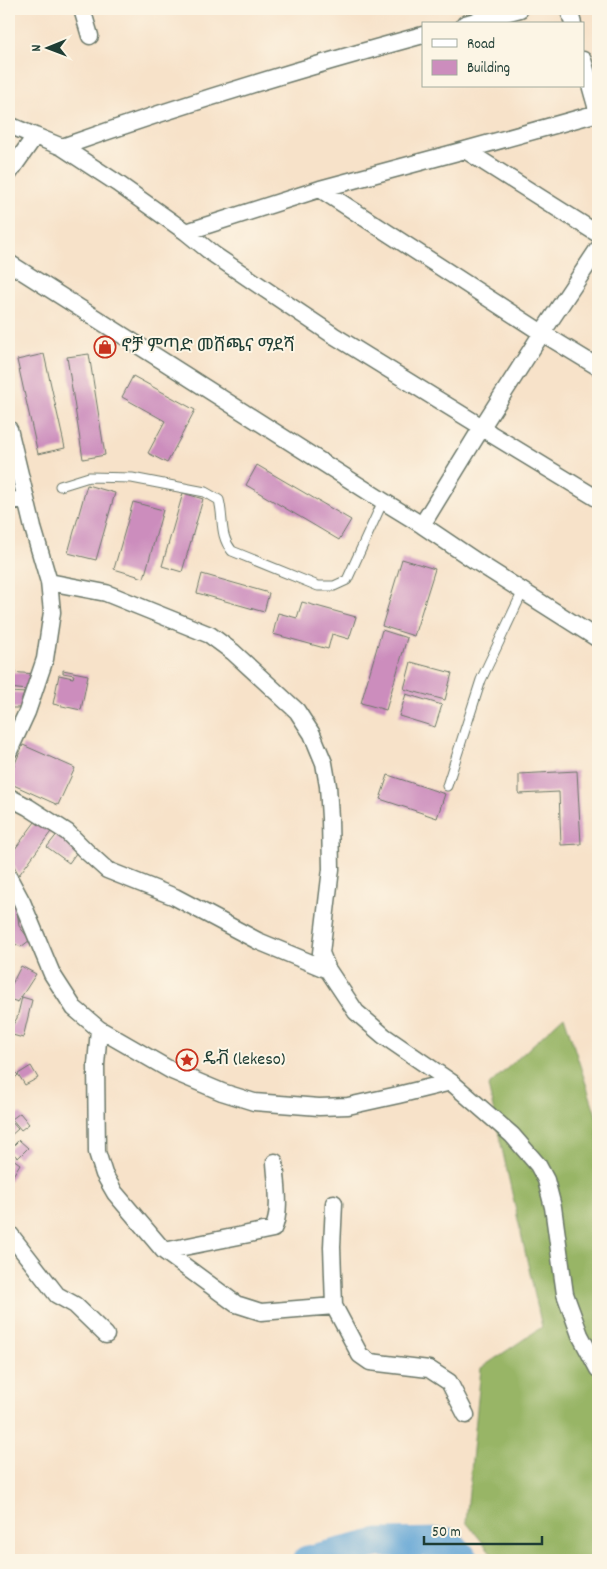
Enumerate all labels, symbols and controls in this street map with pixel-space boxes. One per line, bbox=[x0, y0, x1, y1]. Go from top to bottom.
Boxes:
north arrow bbox=[22, 22, 72, 72]
legend bbox=[422, 22, 584, 88]
text: Road bbox=[467, 34, 495, 56]
text: N bbox=[27, 44, 47, 52]
text: Building bbox=[467, 58, 510, 80]
shop icon: ኖቻ ምጣድ መሸጫና ማደሻ bbox=[93, 335, 117, 359]
place label: ኖቻ ምጣድ መሸጫና ማደሻ bbox=[121, 335, 295, 360]
place icon: ዴቭ (lekeso) bbox=[175, 1048, 199, 1072]
place label: ዴቭ (lekeso) bbox=[203, 1048, 285, 1073]
scale bar bbox=[424, 1514, 542, 1546]
text: 50 m bbox=[432, 1522, 461, 1544]

